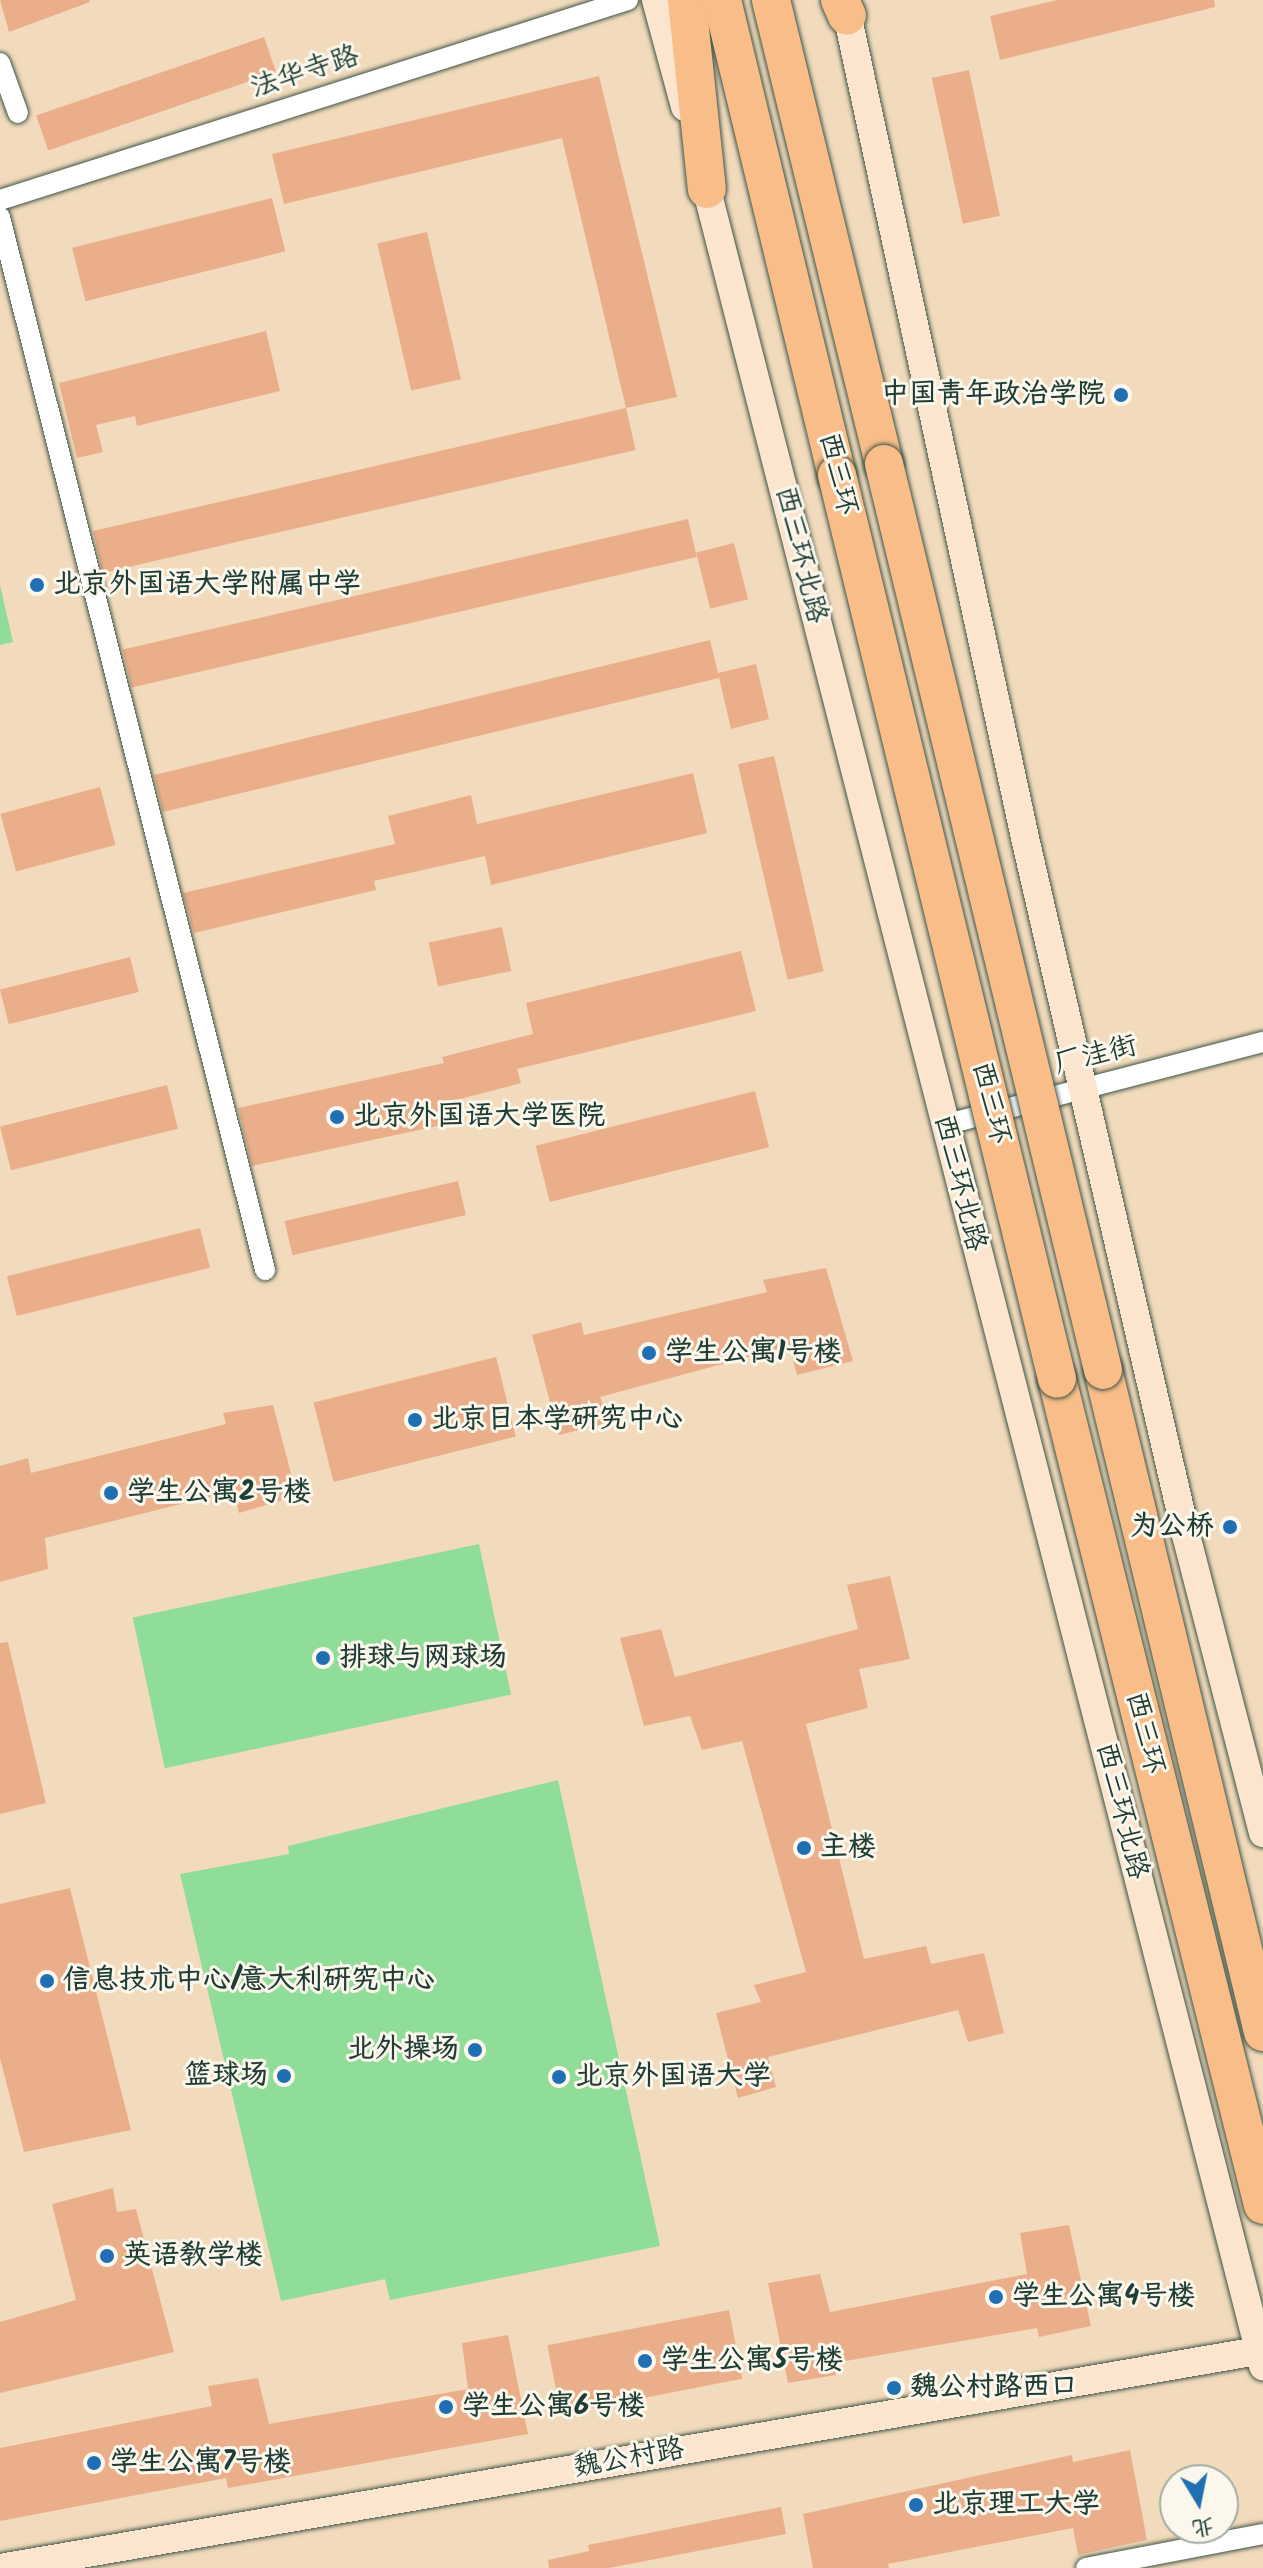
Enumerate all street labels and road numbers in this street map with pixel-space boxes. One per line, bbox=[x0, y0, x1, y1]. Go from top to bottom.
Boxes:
street label: 法华寺路 bbox=[247, 40, 363, 106]
street label: 西三环 bbox=[811, 429, 863, 519]
street label: 西三环北路 bbox=[767, 483, 833, 627]
street label: 厂洼街 bbox=[1051, 1030, 1141, 1082]
street label: 西三环 bbox=[964, 1058, 1016, 1148]
street label: 西三环北路 bbox=[926, 1111, 992, 1255]
street label: 西三环 bbox=[1118, 1688, 1170, 1778]
street label: 西三环北路 bbox=[1088, 1739, 1154, 1883]
street label: 魏公村路 bbox=[571, 2433, 687, 2485]

